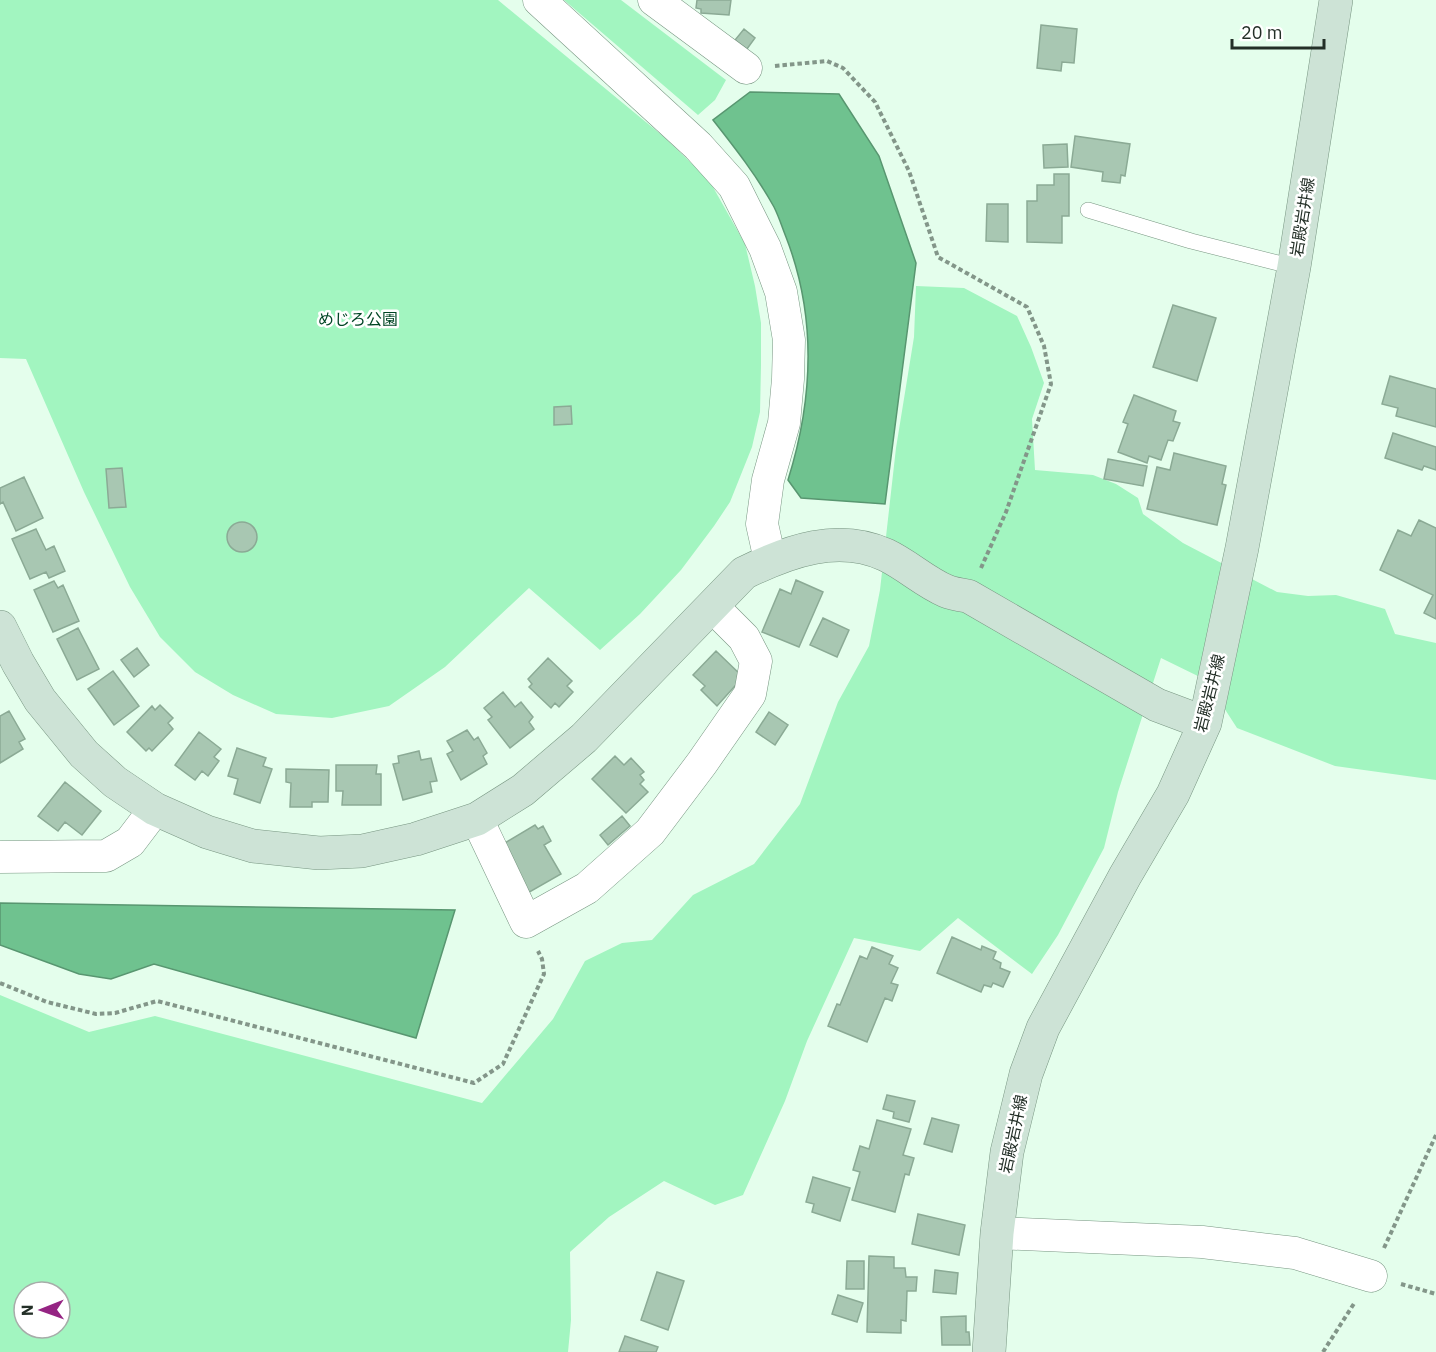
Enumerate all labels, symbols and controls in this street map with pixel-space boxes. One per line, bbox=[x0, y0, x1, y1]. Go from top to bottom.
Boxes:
scale bar bbox=[1232, 12, 1324, 50]
text: 20 m bbox=[1241, 21, 1283, 44]
street label: 岩殿岩井線 bbox=[1286, 176, 1318, 258]
park label: めじろ公園 bbox=[318, 309, 398, 329]
street label: 岩殿岩井線 bbox=[1190, 652, 1228, 734]
street label: 岩殿岩井線 bbox=[995, 1093, 1031, 1175]
north arrow bbox=[12, 1280, 72, 1340]
text: N bbox=[17, 1304, 37, 1316]

